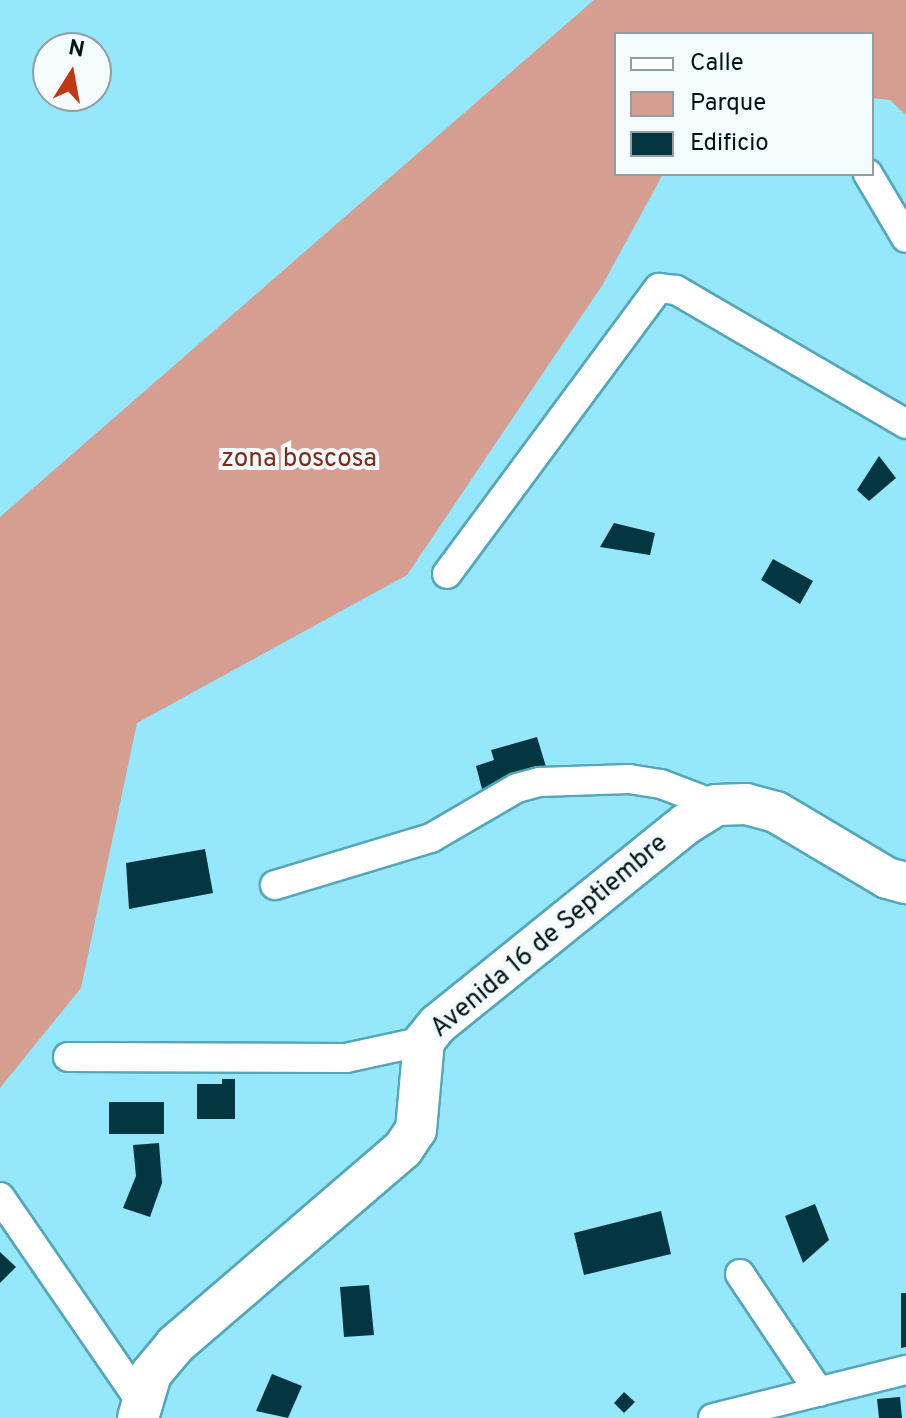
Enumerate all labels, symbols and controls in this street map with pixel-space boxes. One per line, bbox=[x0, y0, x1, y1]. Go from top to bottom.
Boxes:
north arrow bbox=[32, 32, 112, 112]
legend bbox=[614, 32, 874, 176]
text: N bbox=[66, 35, 87, 65]
text: Calle bbox=[690, 49, 744, 79]
text: Parque bbox=[690, 89, 766, 119]
text: Edificio bbox=[690, 129, 769, 159]
park label: zona boscosa bbox=[221, 444, 377, 476]
street label: Avenida 16 de Septiembre bbox=[425, 829, 675, 1045]

